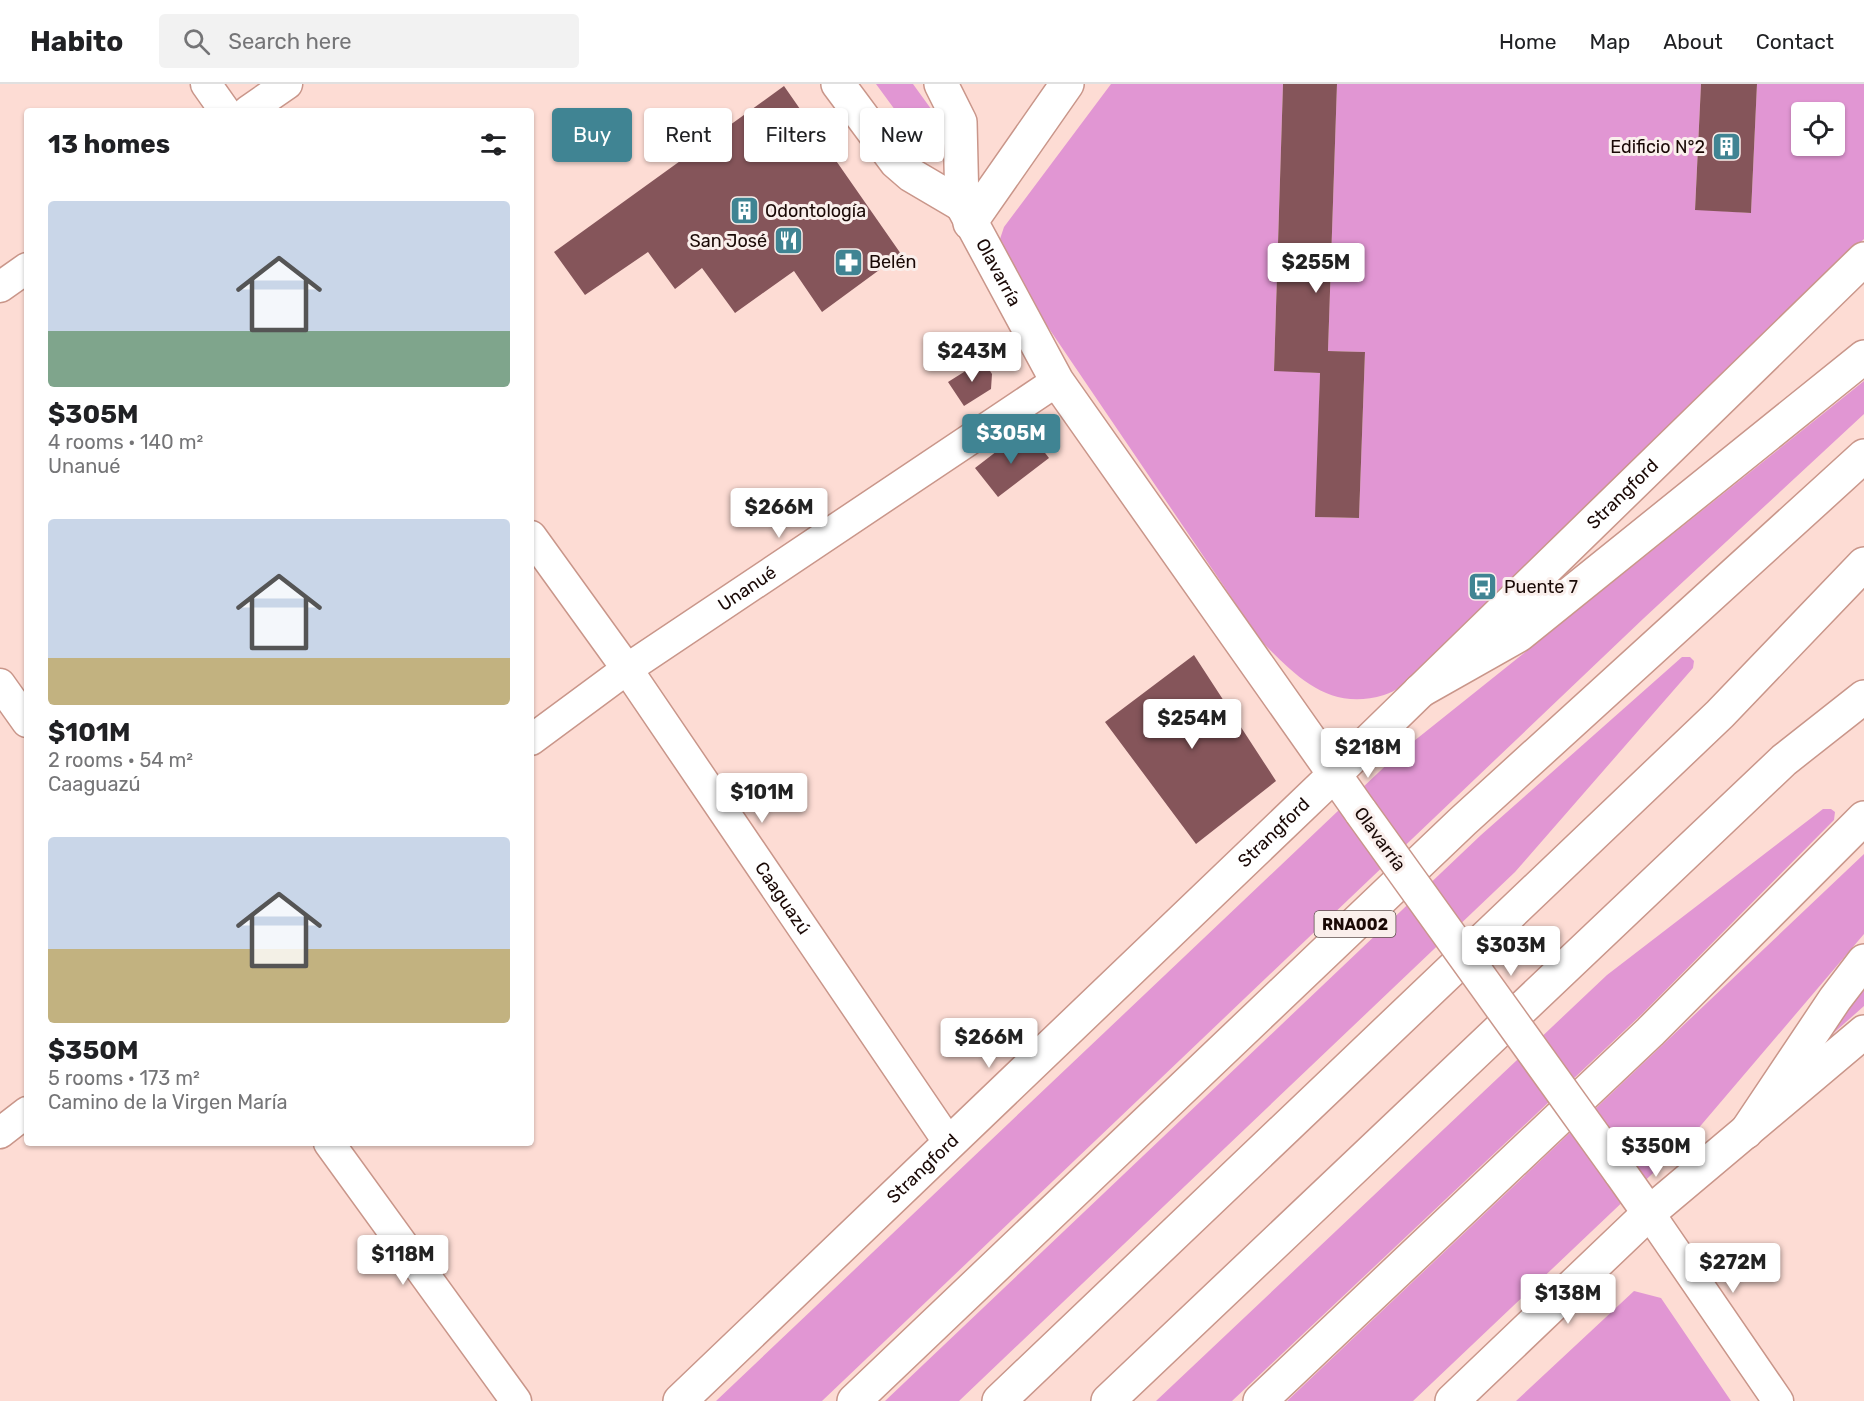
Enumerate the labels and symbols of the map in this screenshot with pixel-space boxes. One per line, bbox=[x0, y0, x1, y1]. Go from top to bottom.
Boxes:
building icon: Edificio N°2 bbox=[1710, 131, 1742, 163]
place label: Edificio N°2 bbox=[1610, 136, 1705, 158]
building icon: Odontología bbox=[728, 195, 760, 227]
place label: Odontología bbox=[765, 200, 866, 222]
restaurant icon: San José bbox=[772, 225, 804, 257]
place label: San José bbox=[690, 230, 767, 252]
street label: Olavarría bbox=[971, 235, 1026, 310]
pin: $255M bbox=[1274, 243, 1358, 294]
pharmacy icon: Belén bbox=[832, 246, 864, 278]
place label: Belén bbox=[869, 251, 916, 273]
pin: $243M bbox=[930, 332, 1014, 383]
pin: $305M bbox=[969, 414, 1053, 465]
street label: Strangford bbox=[1582, 454, 1663, 534]
pin: $266M bbox=[737, 488, 821, 539]
street label: Unanué bbox=[714, 561, 780, 616]
bus stop icon: Puente 7 bbox=[1467, 571, 1499, 603]
place label: Puente 7 bbox=[1504, 576, 1578, 598]
pin: $254M bbox=[1150, 699, 1234, 750]
pin: $218M bbox=[1326, 728, 1410, 779]
pin: $101M bbox=[720, 773, 804, 824]
street label: Strangford bbox=[1233, 793, 1314, 872]
street label: Olavarría bbox=[1349, 803, 1411, 875]
street label: Caaguazú bbox=[750, 857, 815, 939]
road number: RNA002 bbox=[1314, 911, 1396, 937]
pin: $303M bbox=[1469, 926, 1553, 977]
pin: $266M bbox=[947, 1018, 1031, 1069]
pin: $350M bbox=[1614, 1127, 1698, 1178]
street label: Strangford bbox=[882, 1129, 963, 1208]
pin: $118M bbox=[361, 1235, 445, 1286]
pin: $272M bbox=[1691, 1243, 1775, 1294]
pin: $138M bbox=[1526, 1274, 1610, 1325]

